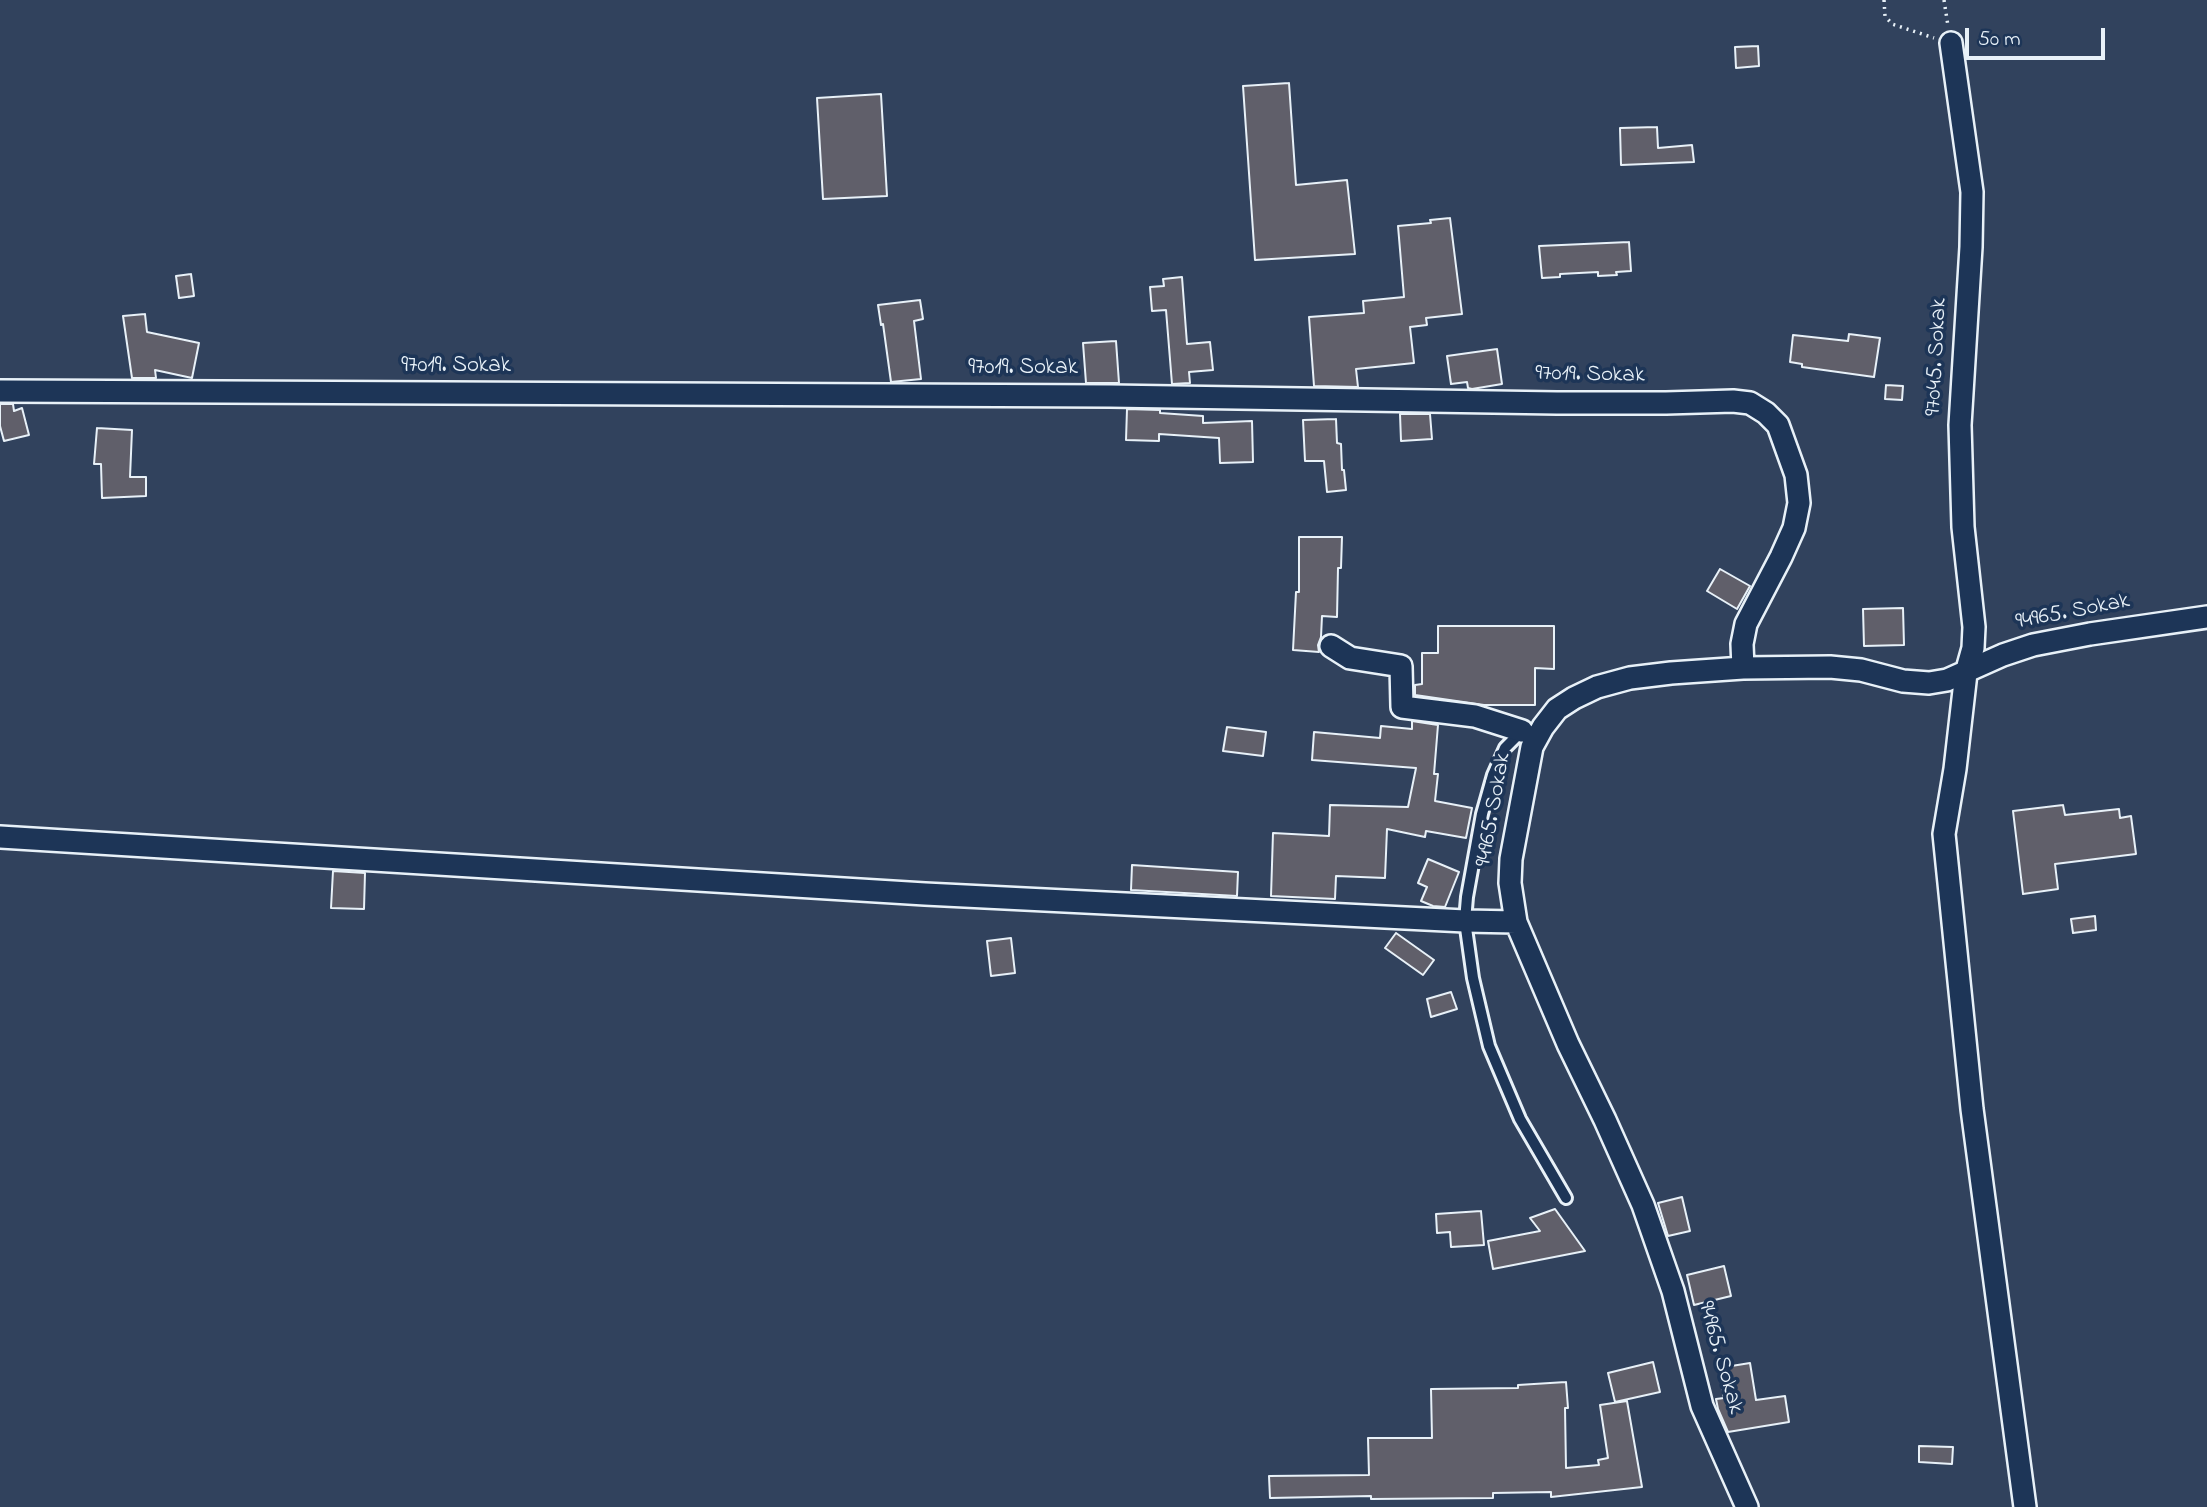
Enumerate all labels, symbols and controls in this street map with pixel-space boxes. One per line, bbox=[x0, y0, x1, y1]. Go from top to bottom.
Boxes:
scale bar bbox=[1969, 14, 2109, 58]
text: 50 m bbox=[1978, 25, 2021, 55]
street label: 97045. Sokak bbox=[1921, 297, 1955, 417]
street label: 97019. Sokak bbox=[401, 353, 511, 381]
street label: 97019. Sokak bbox=[968, 355, 1078, 383]
street label: 97019. Sokak bbox=[1535, 361, 1645, 391]
street label: 94965. Sokak bbox=[2014, 588, 2132, 638]
street label: 94965. Sokak bbox=[1471, 751, 1519, 869]
street label: 94965. Sokak bbox=[1690, 1299, 1748, 1417]

